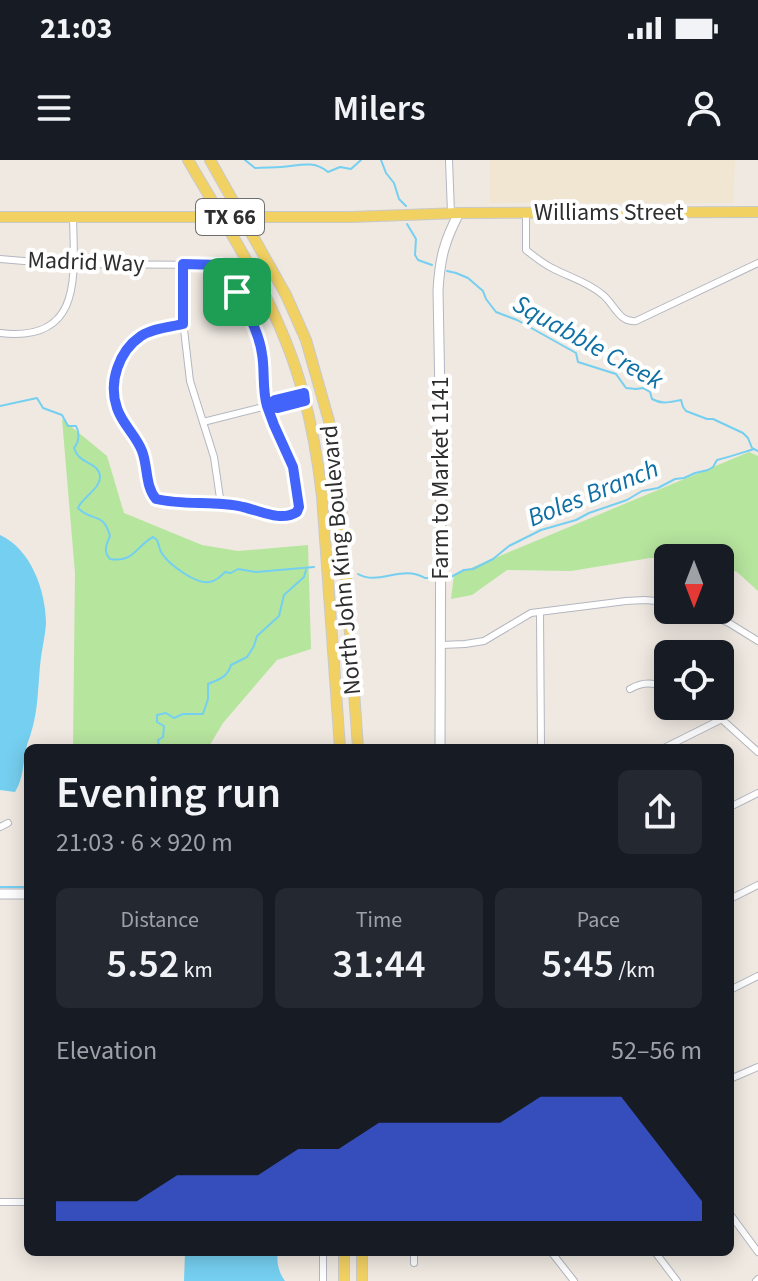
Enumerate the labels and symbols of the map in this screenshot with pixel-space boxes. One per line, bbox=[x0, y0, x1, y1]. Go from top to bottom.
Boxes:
street label: Williams Street bbox=[534, 195, 684, 230]
road number: TX 66 bbox=[196, 199, 264, 235]
street label: Madrid Way bbox=[27, 242, 145, 282]
pin bbox=[203, 258, 271, 326]
water label: Squabble Creek bbox=[506, 285, 670, 399]
street label: Farm to Market 1141 bbox=[423, 376, 458, 580]
street label: North John King Boulevard bbox=[312, 424, 370, 696]
water label: Boles Branch bbox=[522, 450, 664, 536]
north arrow bbox=[654, 544, 734, 624]

